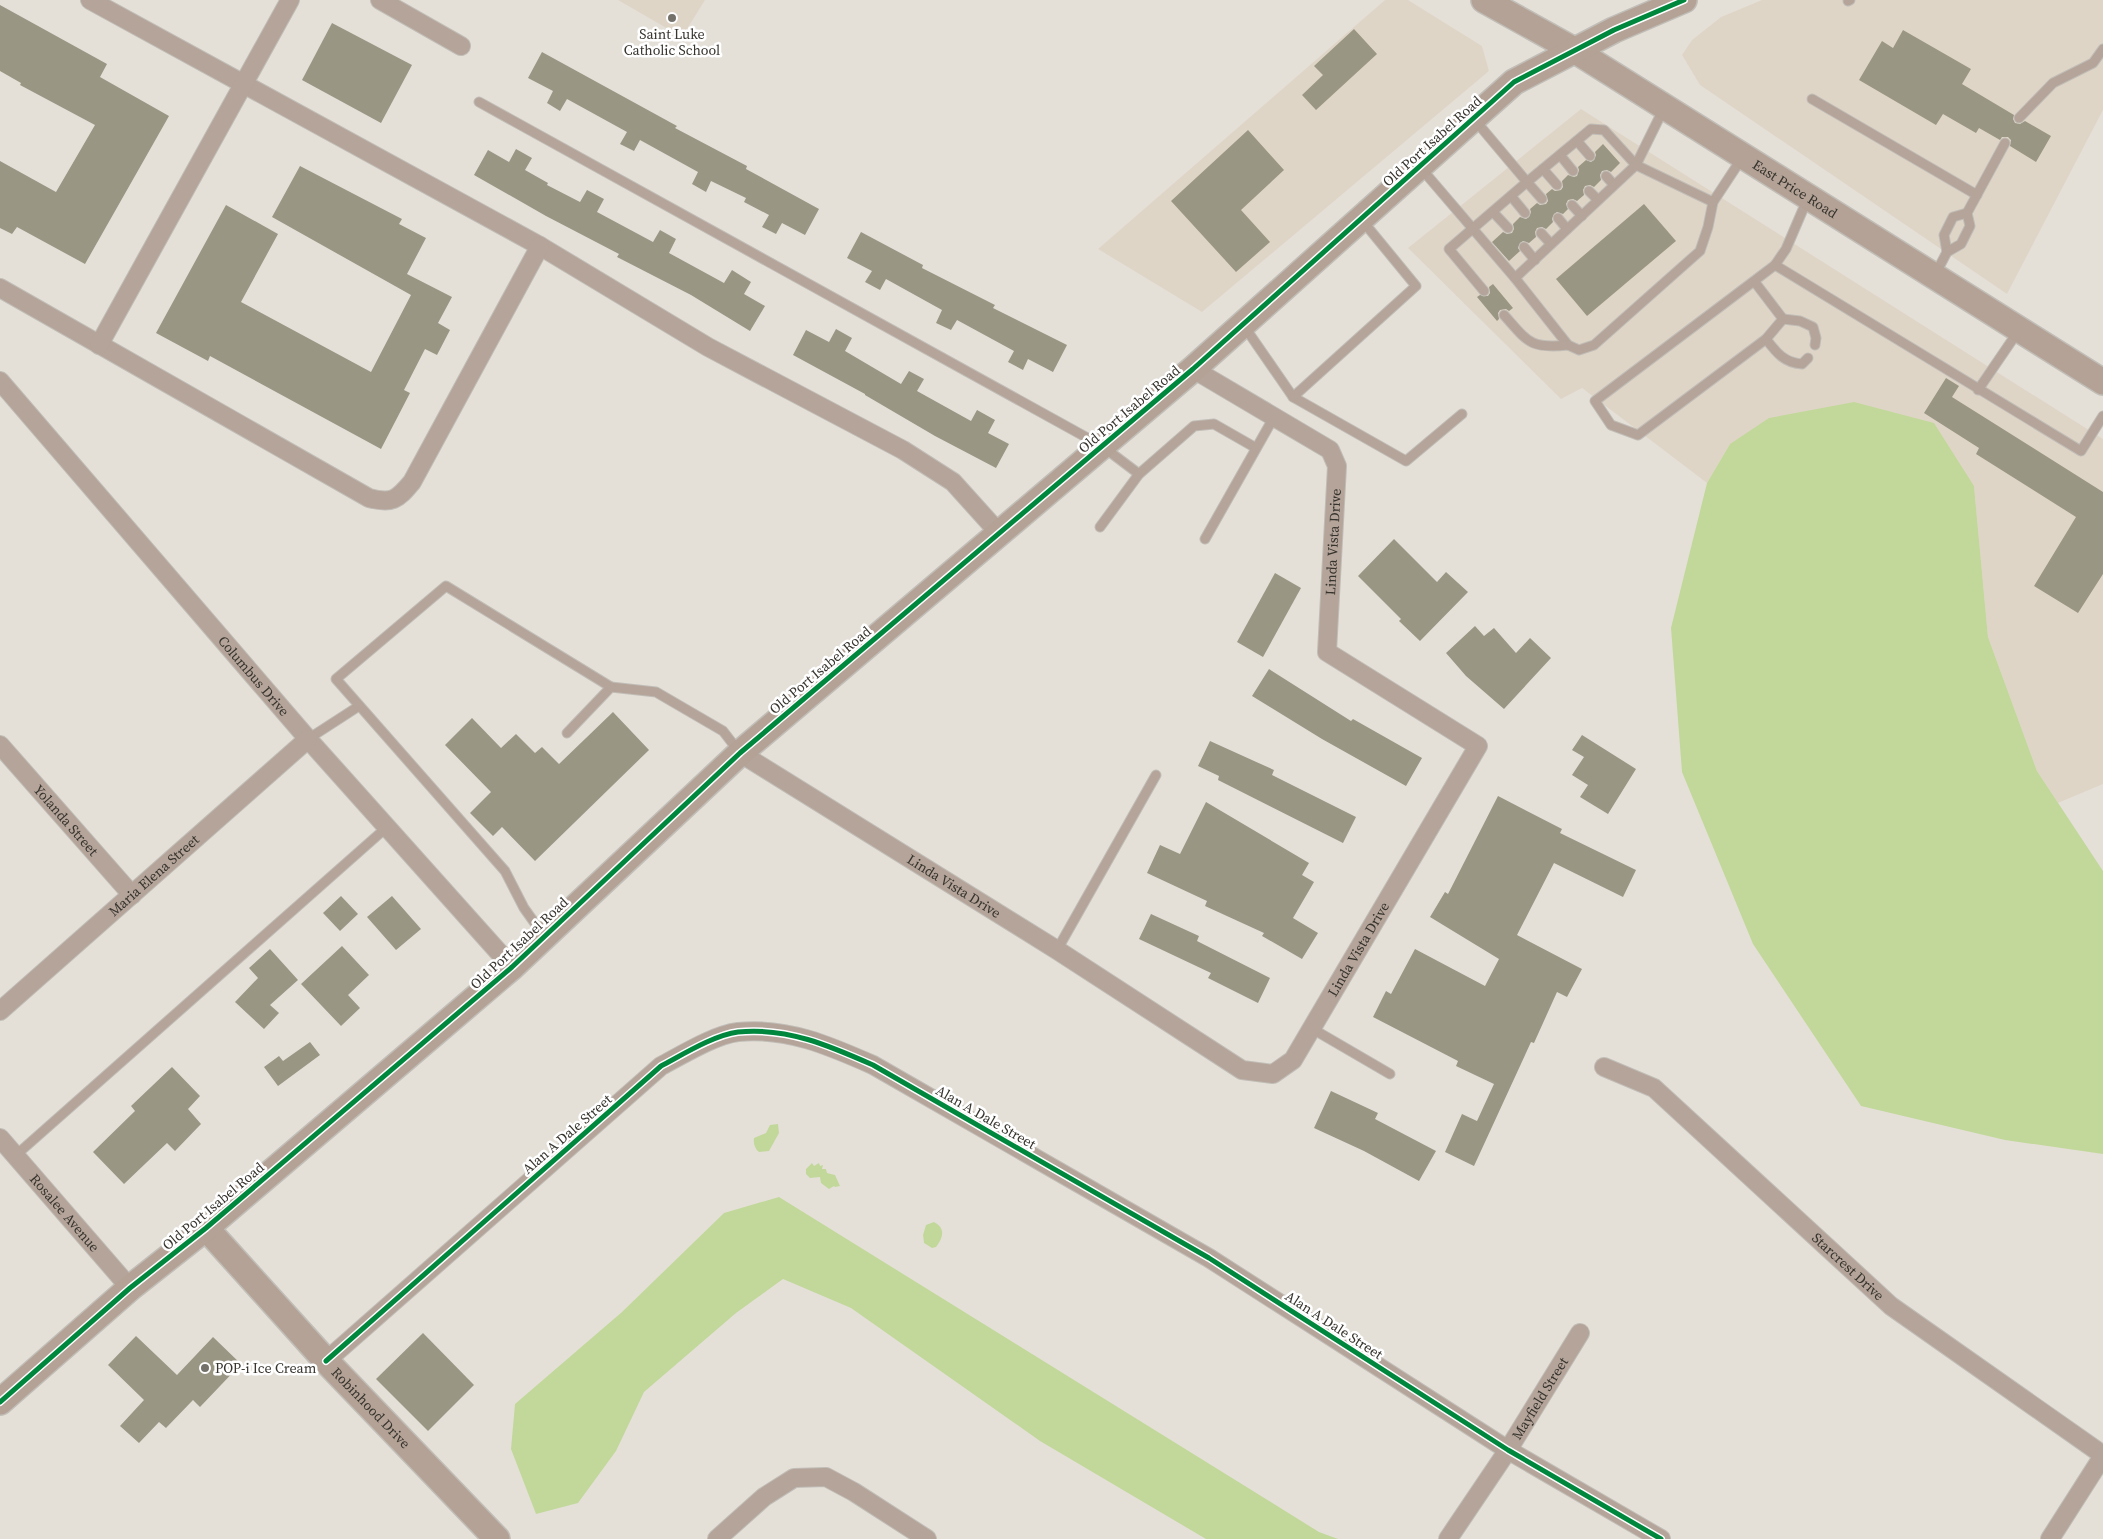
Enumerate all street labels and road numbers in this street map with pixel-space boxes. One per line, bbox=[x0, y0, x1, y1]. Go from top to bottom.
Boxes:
street label: Old Port Isabel Road bbox=[1378, 91, 1486, 191]
street label: East Price Road bbox=[1749, 155, 1841, 223]
street label: Old Port Isabel Road bbox=[1074, 360, 1184, 458]
street label: Linda Vista Drive bbox=[1320, 488, 1346, 596]
street label: Old Port Isabel Road bbox=[765, 621, 875, 719]
street label: Columbus Drive bbox=[213, 631, 294, 720]
street label: Yolanda Street bbox=[29, 780, 103, 860]
street label: Maria Elena Street bbox=[104, 830, 204, 921]
street label: Linda Vista Drive bbox=[903, 849, 1005, 923]
street label: Old Port Isabel Road bbox=[466, 892, 572, 994]
street label: Linda Vista Drive bbox=[1323, 898, 1394, 1000]
street label: Alan A Dale Street bbox=[932, 1080, 1040, 1154]
street label: Alan A Dale Street bbox=[518, 1089, 616, 1178]
street label: Old Port Isabel Road bbox=[158, 1157, 268, 1255]
street label: Rosalee Avenue bbox=[25, 1169, 104, 1256]
street label: Starcrest Drive bbox=[1808, 1228, 1889, 1305]
street label: Alan A Dale Street bbox=[1281, 1286, 1387, 1364]
street label: Mayfield Street bbox=[1507, 1353, 1573, 1443]
street label: Robinhood Drive bbox=[327, 1363, 415, 1453]

